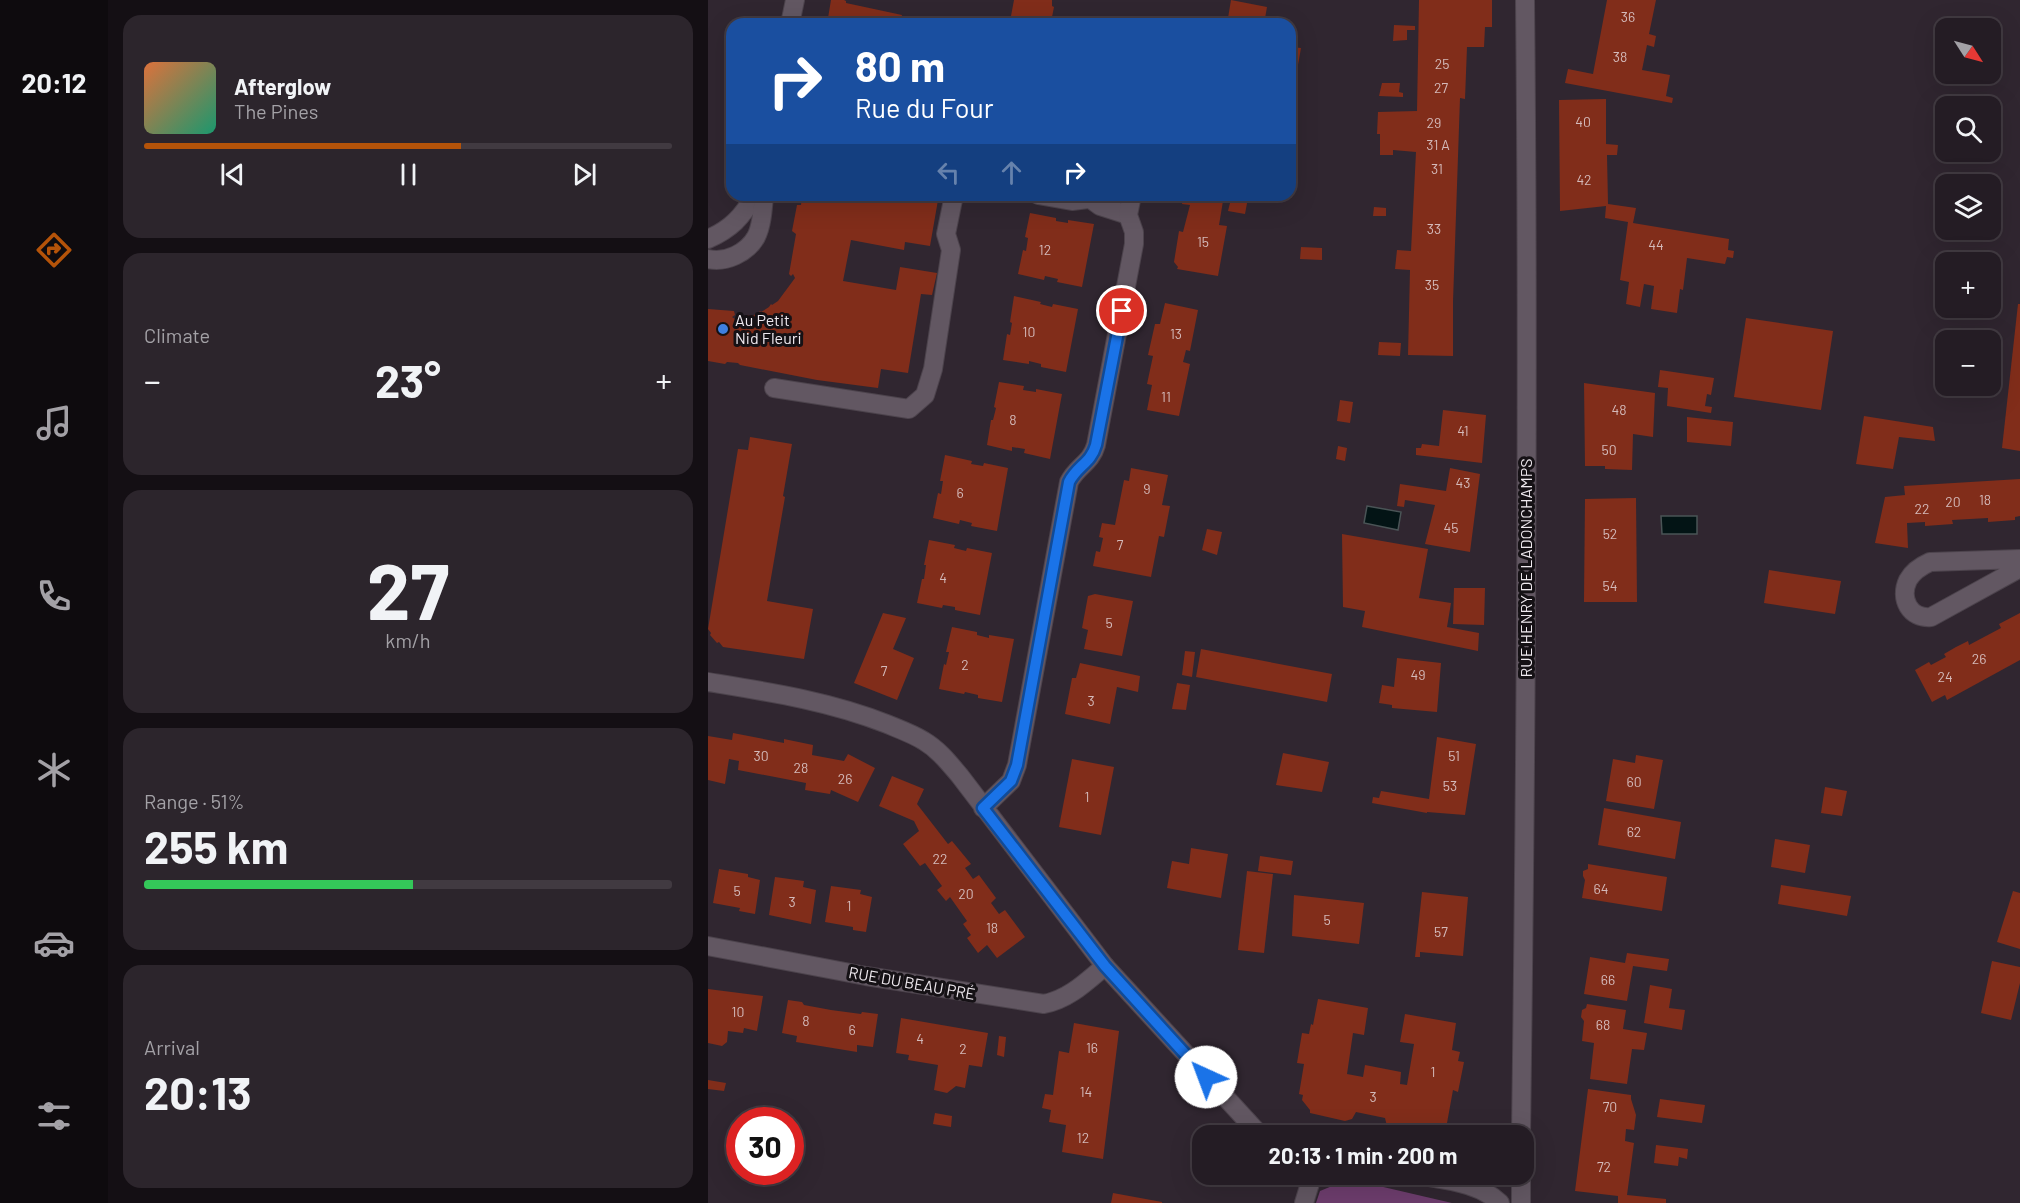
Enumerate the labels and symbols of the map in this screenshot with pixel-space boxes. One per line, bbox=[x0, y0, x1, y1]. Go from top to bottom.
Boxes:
house number: 36 bbox=[1621, 8, 1635, 25]
north arrow bbox=[1935, 18, 2001, 84]
house number: 38 bbox=[1613, 48, 1627, 65]
house number: 25 bbox=[1435, 55, 1449, 72]
house number: 27 bbox=[1434, 79, 1448, 96]
house number: 40 bbox=[1575, 113, 1591, 130]
house number: 29 bbox=[1427, 114, 1441, 131]
house number: 31 A bbox=[1426, 136, 1450, 153]
house number: 31 bbox=[1431, 160, 1443, 177]
house number: 42 bbox=[1576, 171, 1592, 188]
house number: 33 bbox=[1427, 220, 1441, 237]
house number: 15 bbox=[1197, 233, 1209, 250]
house number: 44 bbox=[1648, 236, 1664, 253]
house number: 12 bbox=[1039, 241, 1051, 258]
house number: 35 bbox=[1425, 276, 1439, 293]
pin bbox=[1096, 285, 1147, 336]
place label: Au Petit Nid Fleuri bbox=[735, 310, 802, 347]
marker: Au Petit Nid Fleuri bbox=[716, 322, 730, 336]
house number: 10 bbox=[1023, 323, 1035, 340]
house number: 13 bbox=[1170, 325, 1182, 342]
house number: 11 bbox=[1161, 388, 1171, 405]
house number: 48 bbox=[1611, 401, 1627, 418]
house number: 8 bbox=[1009, 411, 1017, 428]
house number: 41 bbox=[1457, 422, 1469, 439]
house number: 50 bbox=[1601, 441, 1617, 458]
street label: RUE HENRY DE LADONCHAMPS bbox=[1516, 459, 1535, 678]
house number: 43 bbox=[1456, 474, 1470, 491]
house number: 9 bbox=[1143, 480, 1151, 497]
house number: 6 bbox=[956, 484, 964, 501]
house number: 18 bbox=[1979, 491, 1991, 508]
house number: 20 bbox=[1945, 493, 1961, 510]
house number: 22 bbox=[1914, 500, 1930, 517]
house number: 45 bbox=[1444, 519, 1458, 536]
house number: 52 bbox=[1603, 525, 1617, 542]
house number: 7 bbox=[1117, 536, 1124, 553]
house number: 4 bbox=[939, 569, 947, 586]
house number: 54 bbox=[1603, 577, 1617, 594]
house number: 5 bbox=[1105, 614, 1113, 631]
house number: 26 bbox=[1972, 650, 1986, 667]
house number: 2 bbox=[961, 656, 969, 673]
house number: 7 bbox=[881, 662, 888, 679]
house number: 49 bbox=[1410, 666, 1426, 683]
house number: 24 bbox=[1937, 668, 1953, 685]
house number: 3 bbox=[1087, 692, 1095, 709]
house number: 30 bbox=[753, 747, 769, 764]
house number: 51 bbox=[1448, 747, 1460, 764]
house number: 28 bbox=[794, 759, 808, 776]
house number: 26 bbox=[838, 770, 852, 787]
house number: 60 bbox=[1626, 773, 1642, 790]
house number: 53 bbox=[1443, 777, 1457, 794]
house number: 1 bbox=[1085, 788, 1089, 805]
house number: 62 bbox=[1627, 823, 1641, 840]
house number: 22 bbox=[932, 850, 948, 867]
house number: 64 bbox=[1594, 880, 1608, 897]
house number: 5 bbox=[733, 882, 741, 899]
house number: 20 bbox=[958, 885, 974, 902]
house number: 3 bbox=[788, 893, 796, 910]
house number: 1 bbox=[847, 897, 851, 914]
house number: 5 bbox=[1323, 911, 1331, 928]
house number: 18 bbox=[986, 919, 998, 936]
house number: 57 bbox=[1434, 923, 1448, 940]
street label: RUE DU BEAU PRÉ bbox=[847, 962, 977, 1003]
house number: 66 bbox=[1601, 971, 1615, 988]
house number: 10 bbox=[732, 1003, 744, 1020]
house number: 8 bbox=[802, 1012, 810, 1029]
house number: 68 bbox=[1596, 1016, 1610, 1033]
house number: 6 bbox=[848, 1021, 856, 1038]
house number: 4 bbox=[916, 1030, 924, 1047]
house number: 16 bbox=[1086, 1039, 1098, 1056]
house number: 2 bbox=[959, 1040, 967, 1057]
position arrow bbox=[1174, 1045, 1238, 1109]
house number: 1 bbox=[1431, 1063, 1435, 1080]
house number: 14 bbox=[1080, 1083, 1092, 1100]
house number: 3 bbox=[1369, 1088, 1377, 1105]
house number: 70 bbox=[1603, 1098, 1617, 1115]
speed limit sign: 30 bbox=[726, 1107, 804, 1185]
house number: 12 bbox=[1077, 1129, 1089, 1146]
house number: 72 bbox=[1597, 1158, 1611, 1175]

